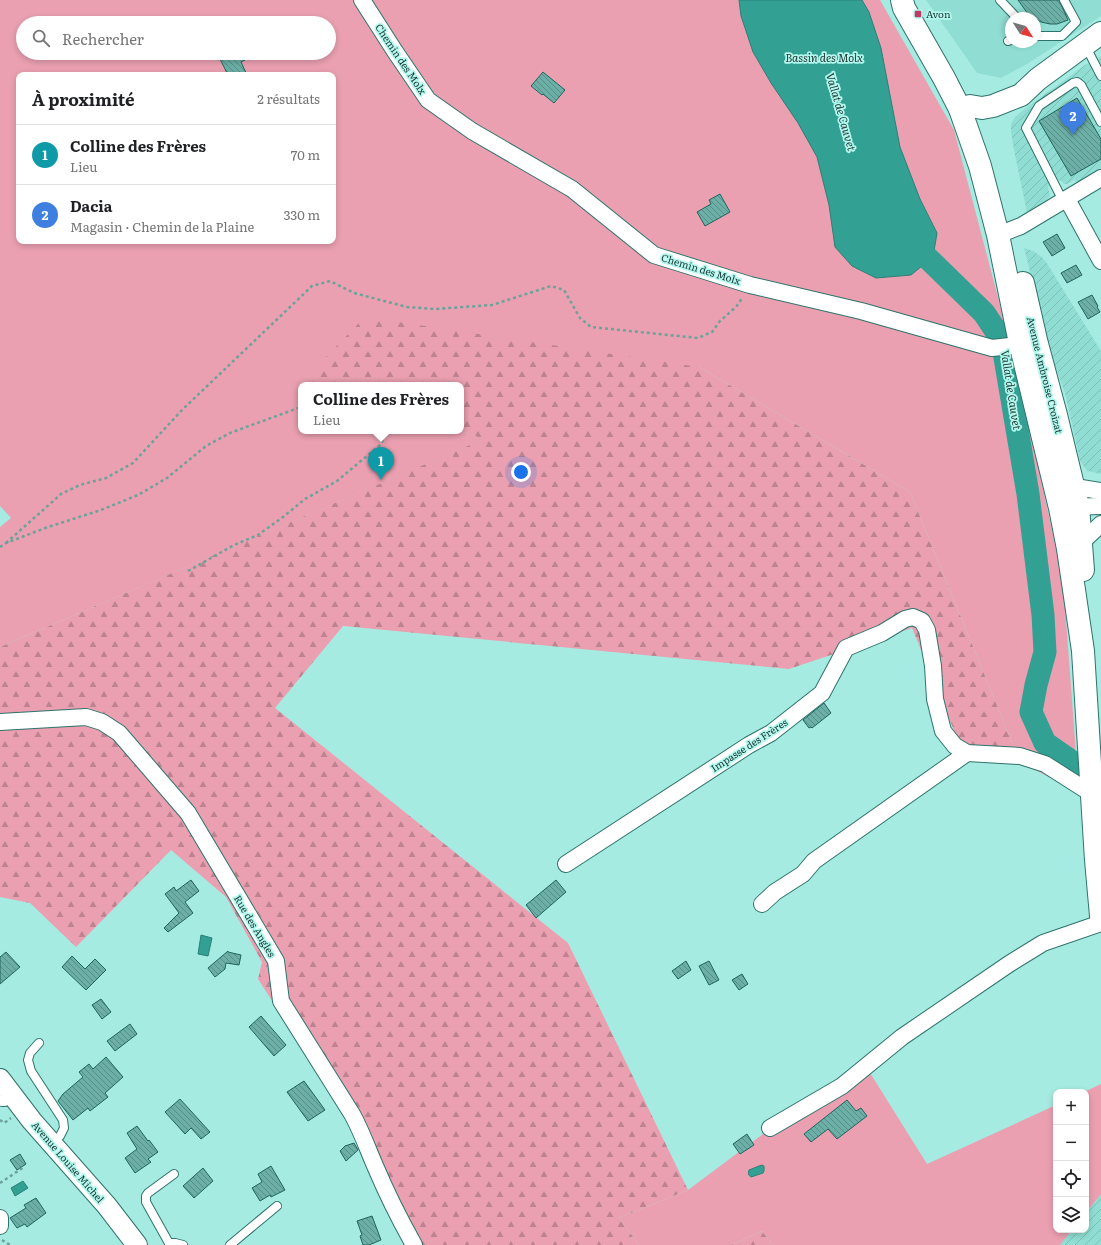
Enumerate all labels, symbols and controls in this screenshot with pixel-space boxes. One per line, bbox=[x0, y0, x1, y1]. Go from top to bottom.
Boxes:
place label: Avon bbox=[926, 6, 951, 21]
marker: Avon bbox=[913, 9, 923, 19]
north arrow bbox=[1005, 12, 1041, 48]
search box bbox=[16, 16, 336, 60]
street label: Chemin des Molx bbox=[372, 20, 431, 97]
icon: search bbox=[30, 27, 52, 49]
text: Rechercher bbox=[62, 27, 144, 50]
water label: Bassin des Molx bbox=[785, 49, 863, 65]
water label: Vallat de Cauvet bbox=[823, 71, 861, 153]
text: À proximité bbox=[32, 86, 135, 111]
text: 2 résultats bbox=[257, 89, 320, 108]
pin: 2 bbox=[1060, 102, 1086, 135]
text: Colline des Frères bbox=[70, 134, 206, 157]
text: 1 bbox=[42, 145, 48, 164]
text: 70 m bbox=[291, 145, 320, 164]
text: Lieu bbox=[70, 157, 98, 176]
text: Dacia bbox=[70, 194, 113, 217]
text: 2 bbox=[42, 205, 48, 224]
text: 330 m bbox=[284, 205, 320, 224]
text: Magasin · Chemin de la Plaine bbox=[70, 217, 254, 236]
street label: Chemin des Molx bbox=[660, 249, 743, 288]
street label: Avenue Ambroise Croizat bbox=[1024, 315, 1067, 435]
water label: Vallat de Cauvet bbox=[998, 349, 1026, 431]
popup bbox=[298, 382, 464, 434]
text: Colline des Frères bbox=[313, 387, 449, 410]
text: Lieu bbox=[313, 410, 341, 429]
pin: 1 bbox=[368, 447, 394, 480]
your location bbox=[511, 462, 531, 482]
street label: Impasse des Frères bbox=[707, 714, 790, 775]
street label: Rue des Angles bbox=[231, 892, 280, 960]
map controls bbox=[1053, 1089, 1089, 1233]
button: + bbox=[1053, 1089, 1089, 1125]
street label: Avenue Louise Michel bbox=[29, 1118, 109, 1206]
button: − bbox=[1053, 1125, 1089, 1161]
button: locate bbox=[1053, 1161, 1089, 1197]
button: layers bbox=[1053, 1197, 1089, 1233]

